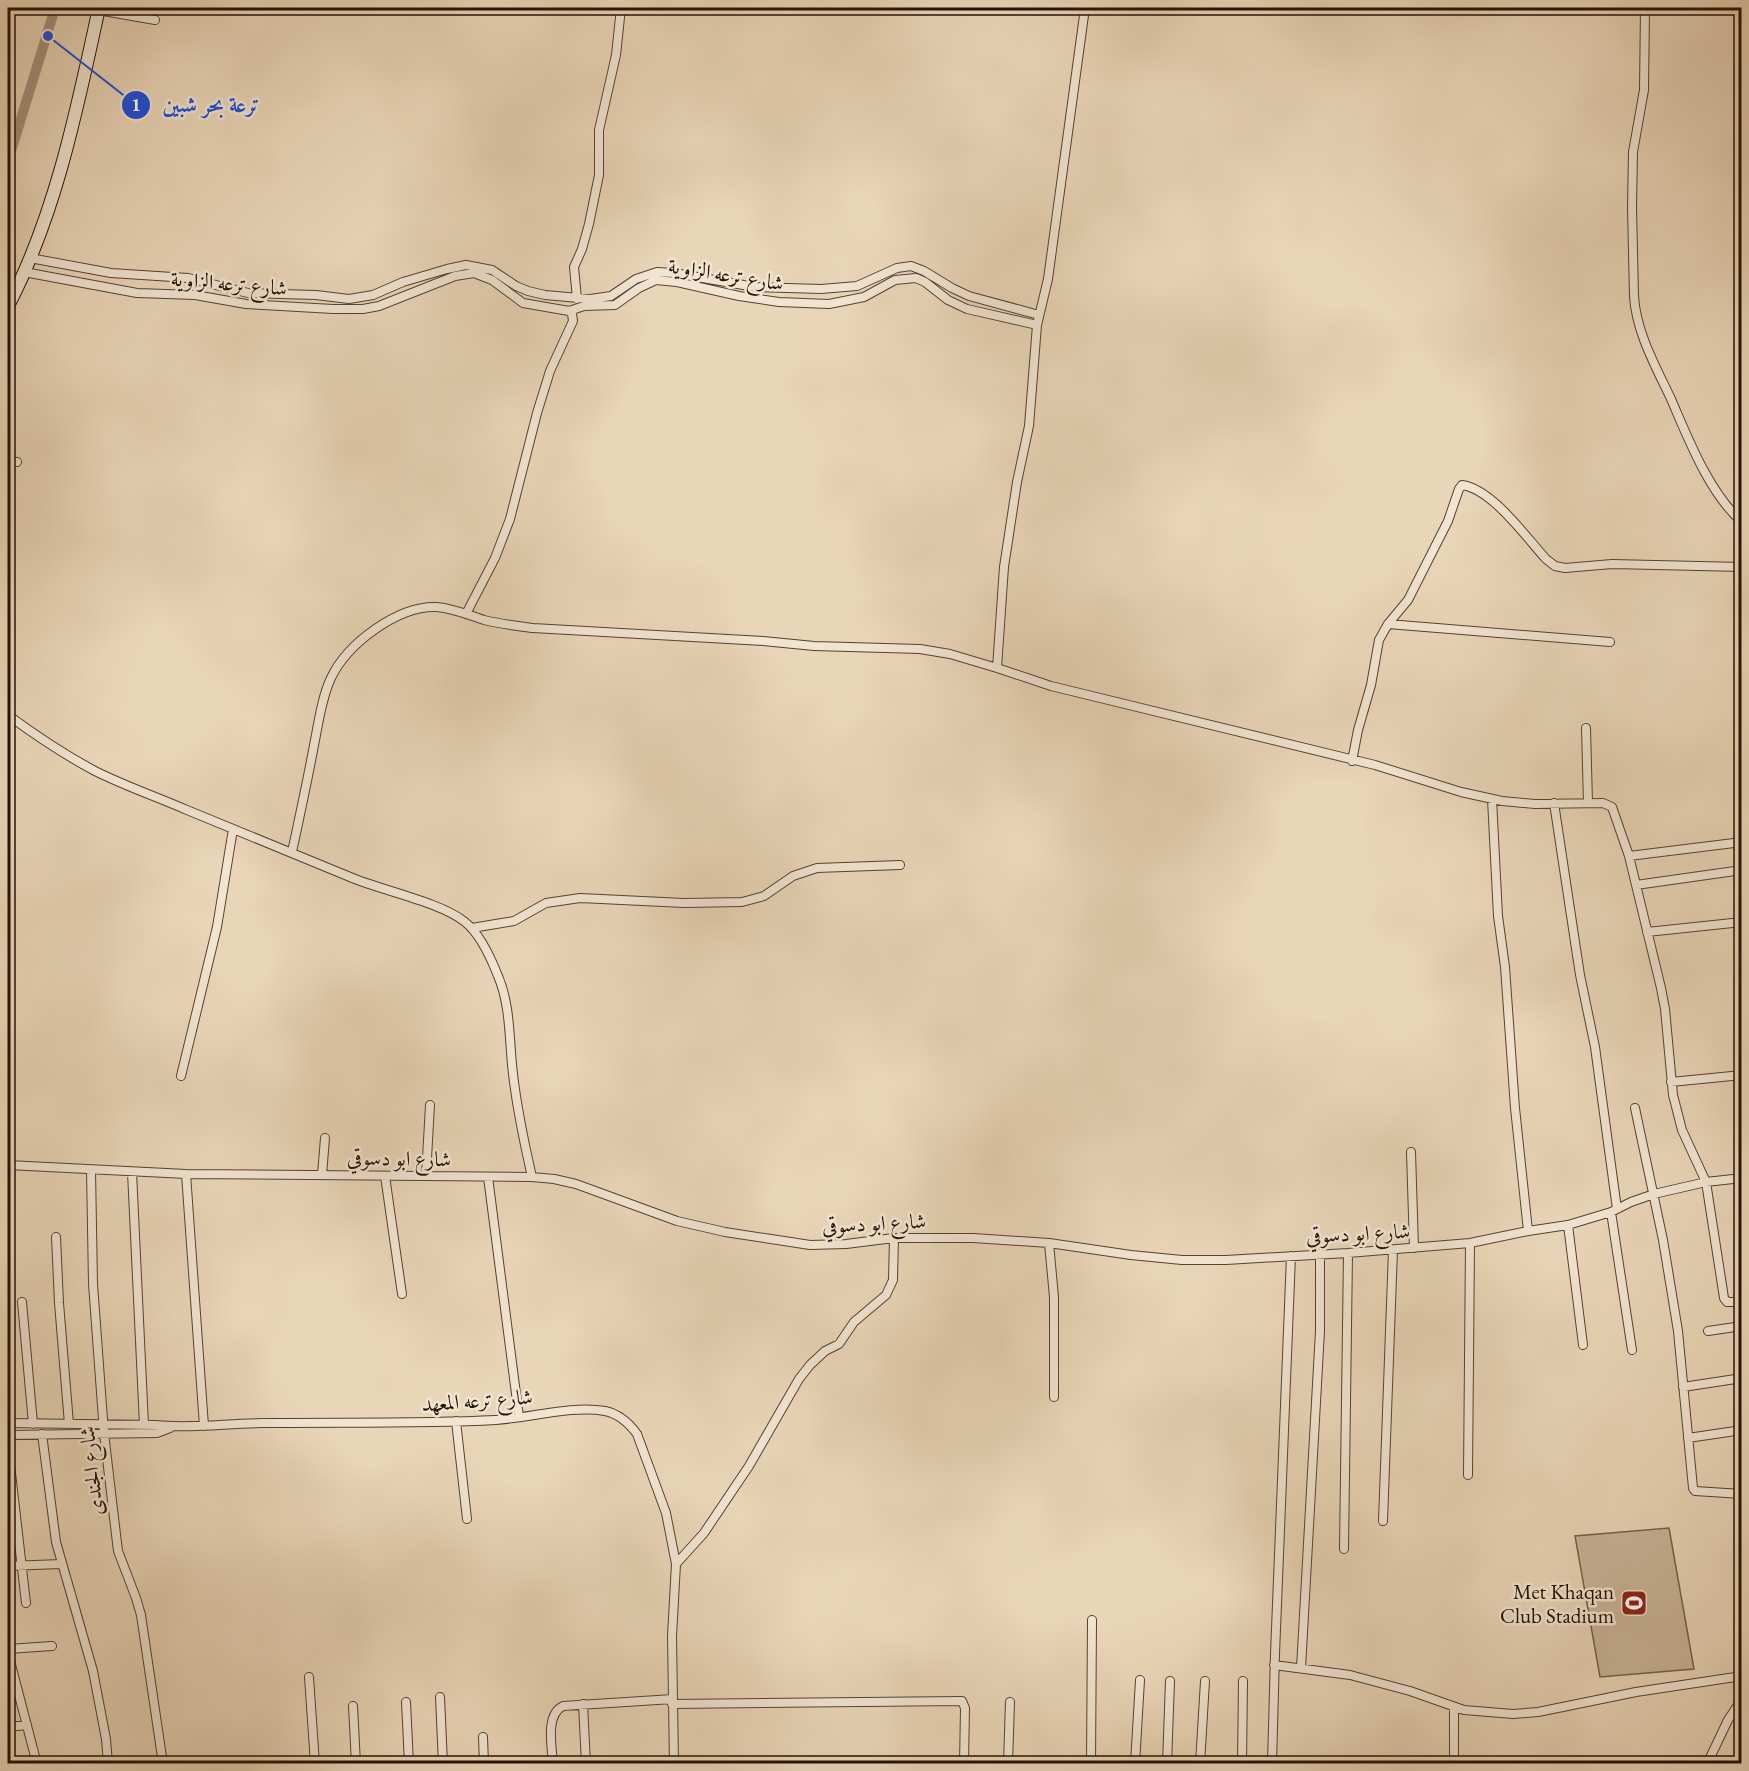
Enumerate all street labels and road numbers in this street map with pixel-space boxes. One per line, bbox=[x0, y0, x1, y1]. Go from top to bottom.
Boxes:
street label: شارع ترعه الزاوية bbox=[666, 252, 786, 301]
street label: شارع ترعه الزاوية bbox=[169, 264, 288, 307]
street label: شارع ابو دسوقي bbox=[347, 1144, 451, 1177]
street label: شارع ابو دسوقي bbox=[821, 1207, 927, 1244]
street label: شارع ابو دسوقي bbox=[1305, 1217, 1411, 1254]
street label: شارع ترعه المعهد bbox=[420, 1383, 534, 1422]
street label: شارع الجندى bbox=[73, 1425, 114, 1517]

